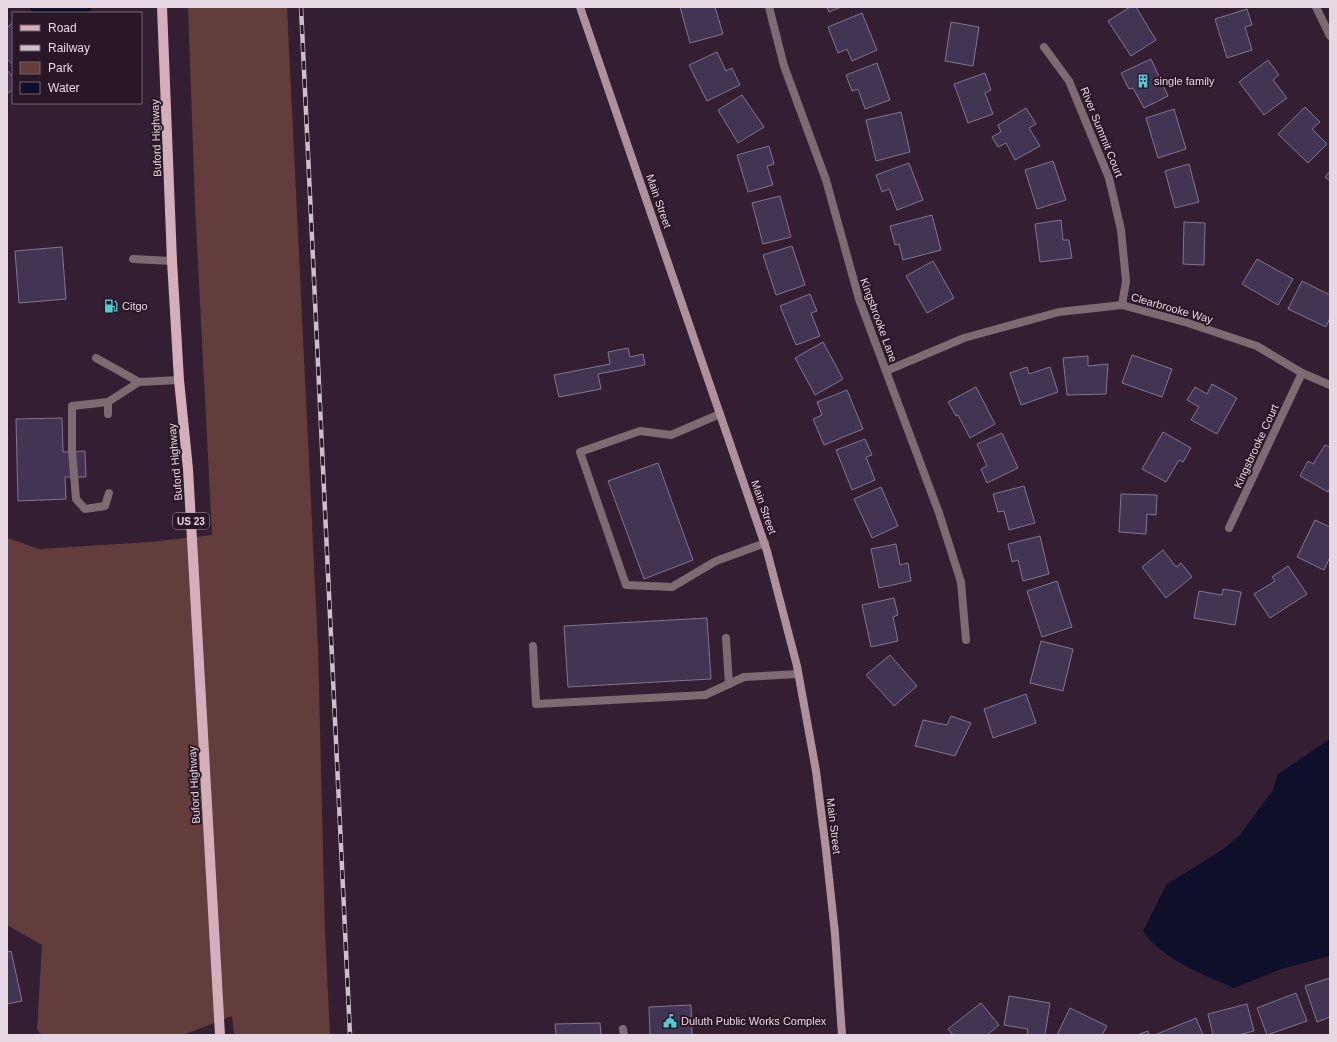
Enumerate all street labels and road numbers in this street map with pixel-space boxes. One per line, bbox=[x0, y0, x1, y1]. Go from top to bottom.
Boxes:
street label: River Summit Court bbox=[1078, 85, 1126, 179]
street label: Buford Highway bbox=[149, 98, 163, 177]
street label: Main Street bbox=[644, 172, 674, 230]
street label: Kingsbrooke Lane bbox=[858, 276, 900, 364]
street label: Clearbrooke Way bbox=[1130, 291, 1215, 326]
street label: Kingsbrooke Court bbox=[1231, 402, 1281, 490]
street label: Buford Highway bbox=[166, 422, 184, 501]
street label: Main Street bbox=[749, 478, 779, 536]
road number: US 23 bbox=[173, 513, 209, 529]
street label: Buford Highway bbox=[186, 745, 202, 824]
street label: Main Street bbox=[825, 797, 843, 855]

